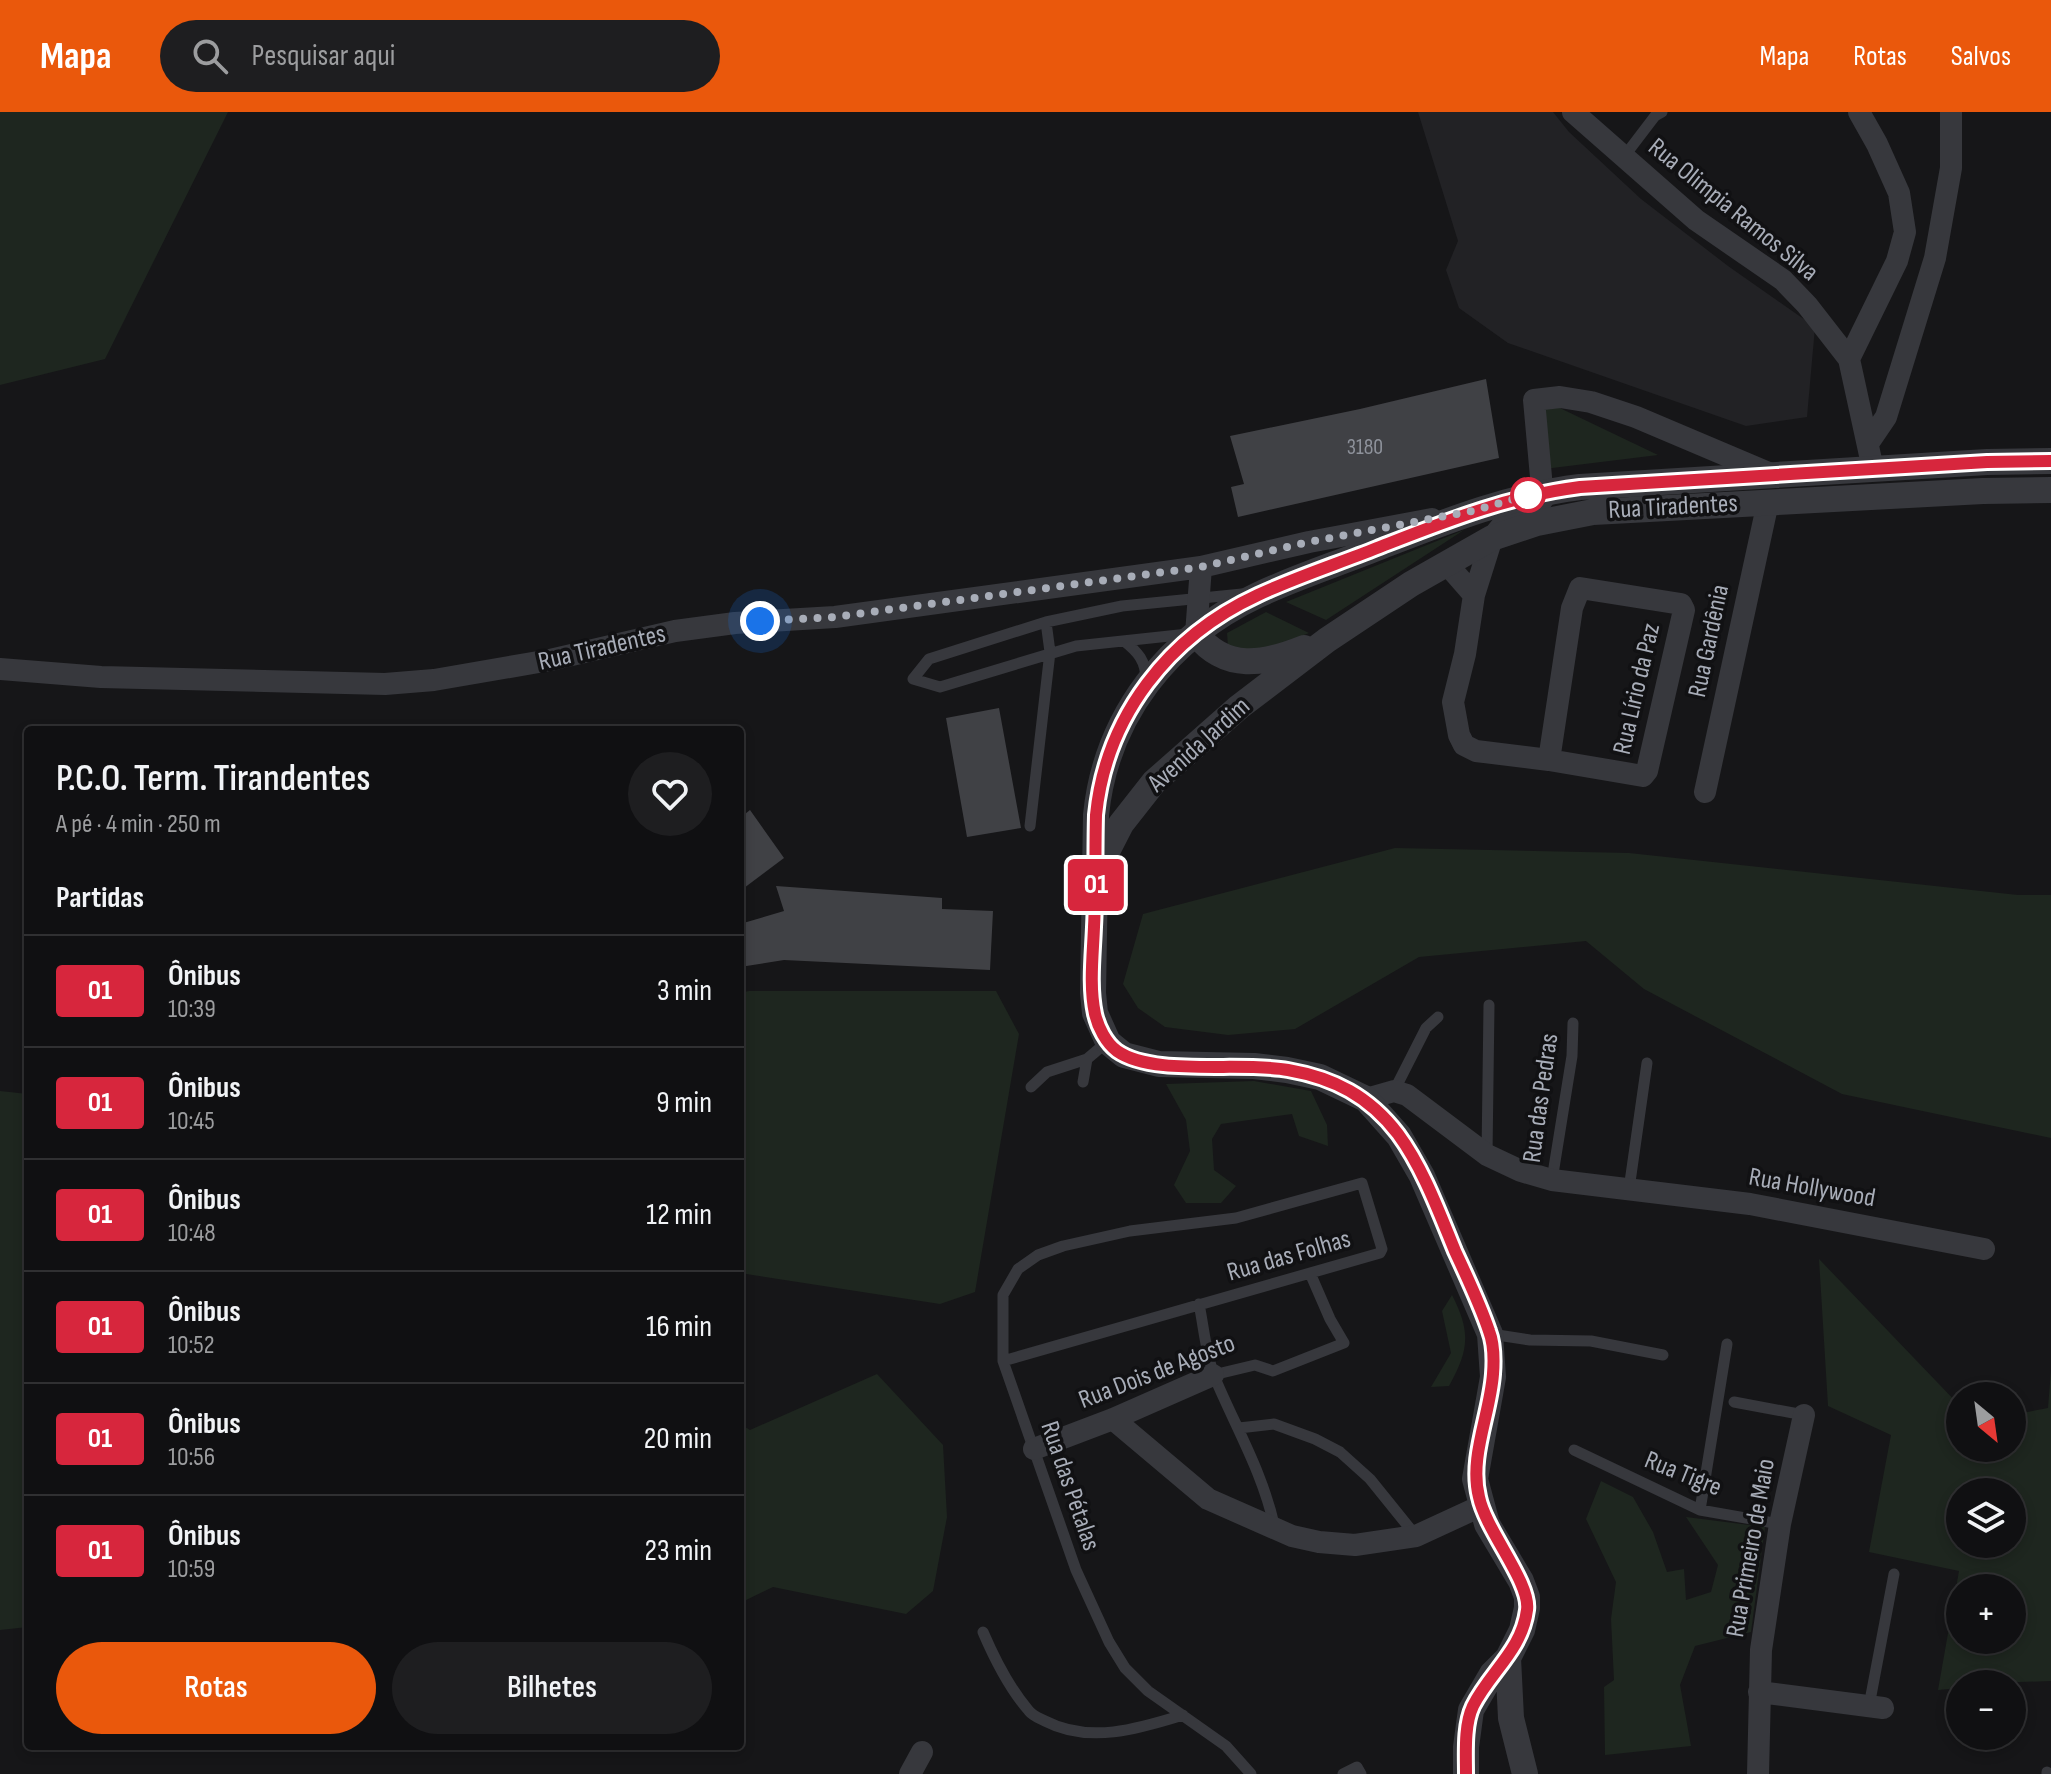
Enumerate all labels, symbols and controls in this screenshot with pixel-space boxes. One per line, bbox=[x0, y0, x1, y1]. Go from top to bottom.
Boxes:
search box bbox=[160, 20, 720, 92]
text: Mapa bbox=[40, 34, 112, 79]
icon: search bbox=[188, 34, 232, 78]
text: Pesquisar aqui bbox=[252, 38, 395, 74]
text: Mapa bbox=[1760, 40, 1809, 73]
text: Rotas bbox=[1853, 40, 1907, 73]
text: Salvos bbox=[1951, 40, 2011, 73]
street label: Rua Olimpia Ramos Silva bbox=[1642, 132, 1824, 288]
house number: 3180 bbox=[1347, 434, 1383, 461]
unlabelled marker bbox=[1511, 478, 1545, 512]
street label: Rua Tiradentes bbox=[1607, 488, 1739, 526]
street label: Rua Gardênia bbox=[1682, 582, 1736, 700]
your location bbox=[740, 601, 780, 641]
street label: Rua Tiradentes bbox=[535, 618, 669, 678]
street label: Rua Lírio da Paz bbox=[1607, 620, 1667, 758]
street label: Avenida Jardim bbox=[1141, 691, 1256, 800]
button: heart bbox=[628, 752, 712, 836]
text: P.C.O. Term. Tirandentes bbox=[56, 756, 371, 801]
text: A pé · 4 min · 250 m bbox=[56, 809, 221, 840]
line badge: 01 bbox=[1060, 859, 1132, 911]
text: 01 bbox=[1084, 868, 1108, 901]
text: Partidas bbox=[56, 880, 144, 916]
text: Ônibus bbox=[168, 958, 241, 994]
text: 3 min bbox=[657, 973, 712, 1009]
text: 01 bbox=[88, 974, 112, 1007]
text: 10:39 bbox=[168, 994, 216, 1025]
street label: Rua das Pedras bbox=[1517, 1031, 1565, 1165]
text: Ônibus bbox=[168, 1070, 241, 1106]
text: 9 min bbox=[656, 1085, 712, 1121]
text: 01 bbox=[88, 1086, 112, 1119]
text: 10:45 bbox=[168, 1106, 215, 1137]
street label: Rua Hollywood bbox=[1746, 1162, 1878, 1214]
text: Ônibus bbox=[168, 1182, 241, 1218]
text: 12 min bbox=[646, 1197, 712, 1233]
text: 01 bbox=[88, 1198, 112, 1231]
text: 10:48 bbox=[168, 1218, 216, 1249]
street label: Rua das Folhas bbox=[1224, 1224, 1354, 1288]
text: Ônibus bbox=[168, 1294, 241, 1330]
text: 16 min bbox=[646, 1309, 712, 1345]
text: 01 bbox=[88, 1310, 112, 1343]
street label: Rua Dois de Agosto bbox=[1075, 1328, 1239, 1416]
text: 10:52 bbox=[168, 1330, 214, 1361]
north arrow bbox=[1946, 1382, 2026, 1462]
map controls bbox=[1946, 1382, 2026, 1750]
text: Ônibus bbox=[168, 1406, 241, 1442]
street label: Rua das Pétalas bbox=[1033, 1417, 1107, 1555]
text: 20 min bbox=[644, 1421, 712, 1457]
text: 01 bbox=[88, 1422, 112, 1455]
text: 10:56 bbox=[168, 1442, 215, 1473]
street label: Rua Tigre bbox=[1640, 1445, 1726, 1503]
street label: Rua Primeiro de Maio bbox=[1720, 1456, 1782, 1640]
button: layers bbox=[1946, 1478, 2026, 1558]
text: Ônibus bbox=[168, 1518, 241, 1554]
text: 23 min bbox=[645, 1533, 712, 1569]
text: 01 bbox=[88, 1534, 112, 1567]
text: 10:59 bbox=[168, 1554, 215, 1585]
button: + bbox=[1946, 1574, 2026, 1654]
button: Rotas bbox=[56, 1642, 376, 1734]
button: Bilhetes bbox=[392, 1642, 712, 1734]
button: − bbox=[1946, 1670, 2026, 1750]

